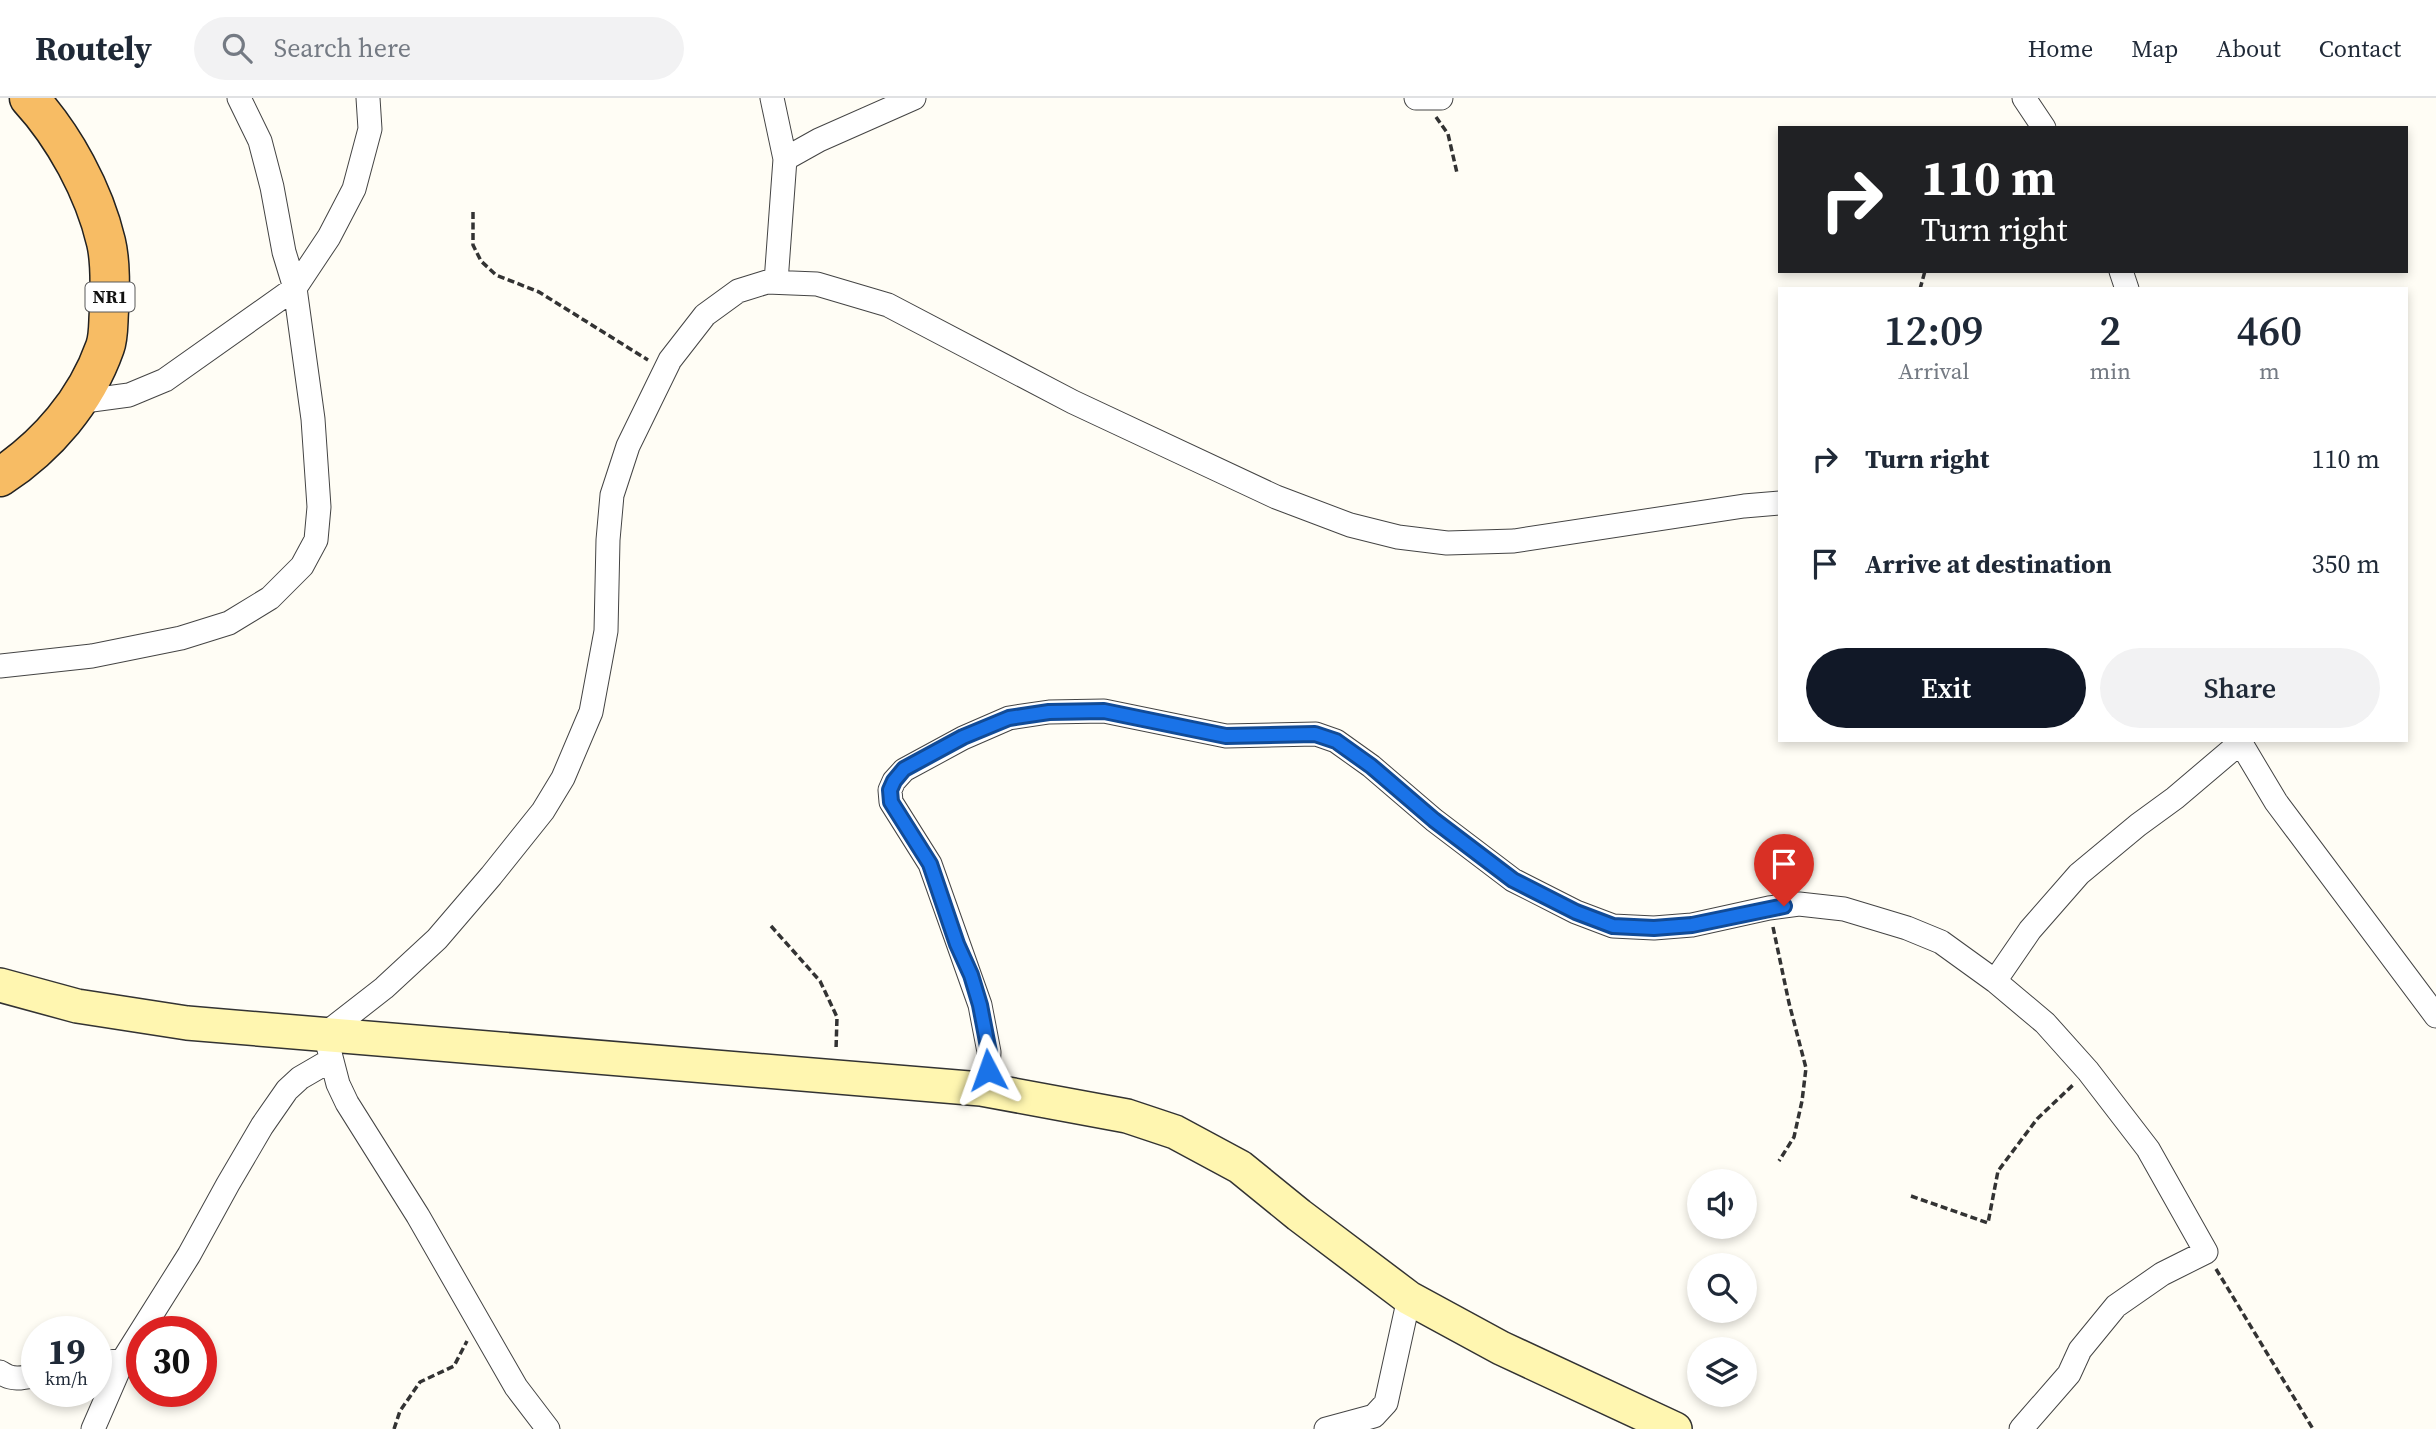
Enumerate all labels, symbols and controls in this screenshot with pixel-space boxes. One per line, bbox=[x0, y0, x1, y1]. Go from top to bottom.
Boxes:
search box bbox=[194, 17, 684, 80]
text: Routely bbox=[35, 26, 152, 71]
icon: search bbox=[218, 29, 256, 67]
text: Search here bbox=[274, 30, 411, 66]
text: Home bbox=[2028, 32, 2093, 65]
text: Map bbox=[2131, 32, 2178, 65]
text: About bbox=[2216, 32, 2281, 65]
text: Contact bbox=[2319, 32, 2401, 65]
text: 110 m bbox=[1921, 144, 2056, 211]
icon: right bbox=[1806, 154, 1897, 245]
text: Turn right bbox=[1921, 208, 2067, 252]
road number: NR1 bbox=[86, 282, 134, 312]
text: 12:09 bbox=[1884, 301, 1984, 359]
text: 2 bbox=[2099, 301, 2121, 359]
text: 460 bbox=[2237, 301, 2302, 359]
text: Arrival bbox=[1898, 355, 1969, 387]
text: min bbox=[2089, 355, 2131, 387]
text: m bbox=[2259, 355, 2280, 387]
icon: right bbox=[1806, 440, 1844, 478]
text: Turn right bbox=[1865, 441, 1989, 477]
text: 110 m bbox=[2312, 441, 2380, 477]
icon: arrive bbox=[1806, 545, 1844, 583]
text: Arrive at destination bbox=[1865, 546, 2112, 582]
text: 350 m bbox=[2312, 546, 2380, 582]
button: Exit bbox=[1806, 648, 2086, 728]
button: Share bbox=[2100, 648, 2380, 728]
pin bbox=[1754, 834, 1814, 906]
icon: arrive bbox=[1765, 845, 1803, 883]
position arrow bbox=[951, 1033, 1025, 1107]
map controls bbox=[1687, 1169, 1757, 1407]
button: sound bbox=[1687, 1169, 1757, 1239]
button: search bbox=[1687, 1253, 1757, 1323]
speed limit sign: 30 bbox=[126, 1316, 217, 1407]
text: 19 bbox=[48, 1328, 85, 1376]
button: layers bbox=[1687, 1337, 1757, 1407]
text: km/h bbox=[45, 1366, 88, 1391]

